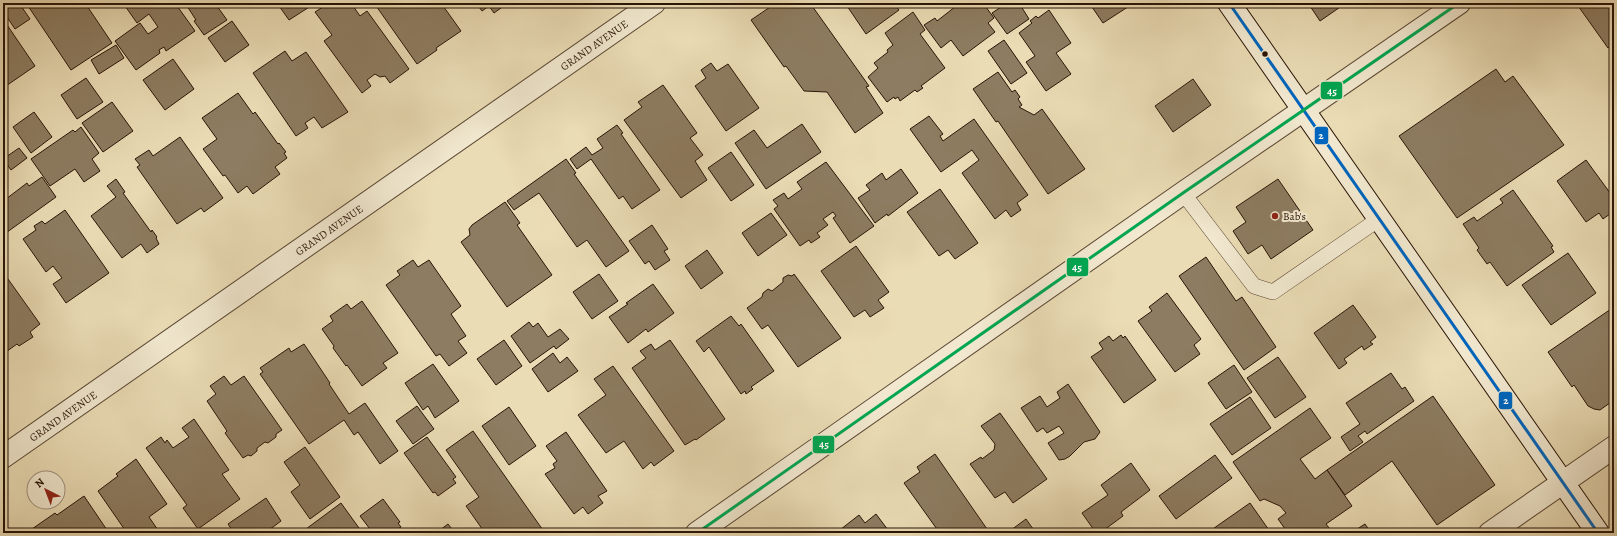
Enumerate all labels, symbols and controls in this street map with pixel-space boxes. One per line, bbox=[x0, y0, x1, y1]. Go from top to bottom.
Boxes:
street label: GRAND AVENUE bbox=[557, 16, 631, 74]
unlabelled marker bbox=[1260, 49, 1270, 59]
line badge: 45 bbox=[1320, 81, 1343, 100]
text: 45 bbox=[1327, 84, 1337, 99]
line badge: 2 bbox=[1314, 126, 1329, 145]
text: 2 bbox=[1318, 128, 1324, 143]
street label: GRAND AVENUE bbox=[292, 201, 366, 259]
place label: Bab's bbox=[1283, 209, 1306, 224]
marker: Bab's bbox=[1270, 211, 1280, 221]
line badge: 45 bbox=[1066, 257, 1089, 277]
text: 45 bbox=[1072, 260, 1082, 275]
street label: GRAND AVENUE bbox=[26, 387, 100, 445]
line badge: 2 bbox=[1498, 391, 1513, 410]
text: 2 bbox=[1503, 393, 1509, 408]
line badge: 45 bbox=[812, 435, 835, 454]
text: 45 bbox=[819, 437, 829, 452]
north arrow bbox=[26, 470, 66, 510]
text: N bbox=[32, 475, 48, 491]

